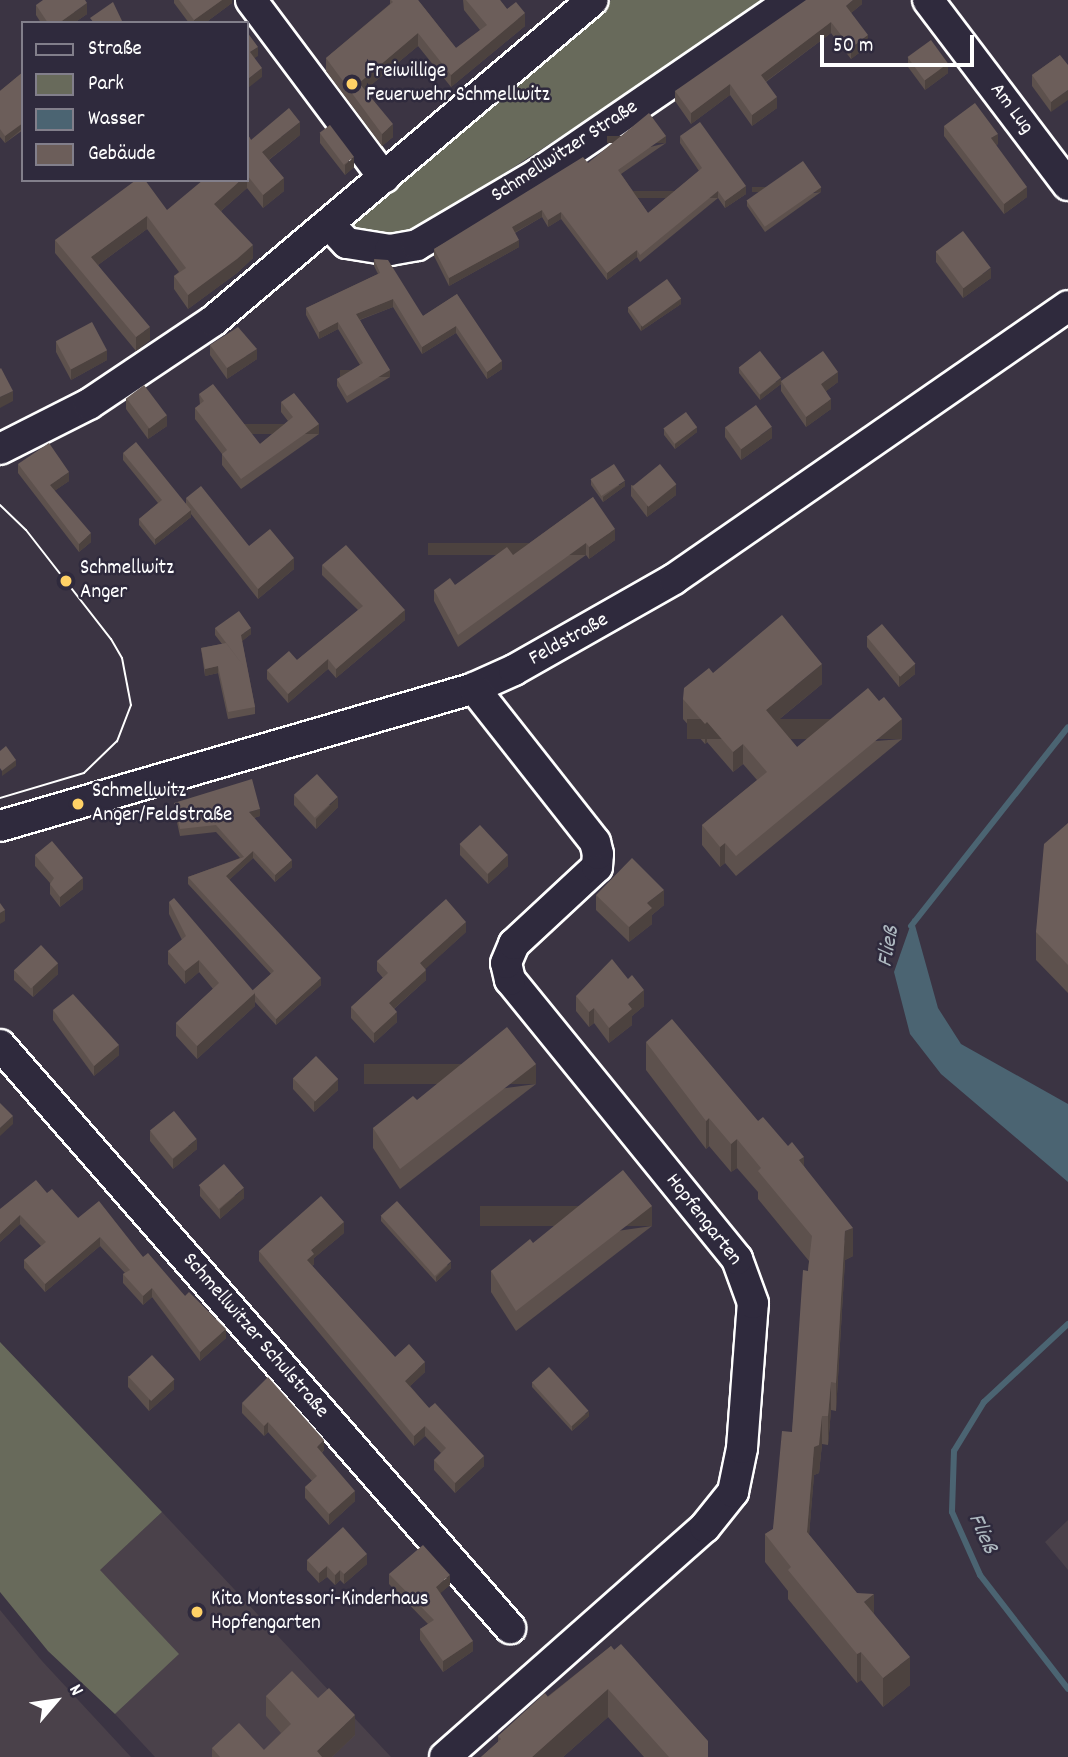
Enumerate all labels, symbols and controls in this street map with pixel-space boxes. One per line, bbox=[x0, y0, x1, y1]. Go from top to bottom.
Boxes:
legend bbox=[21, 21, 248, 182]
scale bar bbox=[823, 21, 977, 65]
text: 50 m bbox=[833, 32, 873, 62]
text: Straße bbox=[88, 35, 142, 65]
place label: Freiwillige Feuerwehr Schmellwitz bbox=[366, 59, 550, 109]
text: Park bbox=[88, 70, 124, 100]
marker: Freiwillige Feuerwehr Schmellwitz bbox=[344, 76, 360, 92]
street label: Am Lug bbox=[984, 78, 1038, 140]
street label: Schmellwitzer Straße bbox=[487, 95, 643, 209]
text: Wasser bbox=[88, 105, 145, 135]
text: Gebäude bbox=[88, 140, 156, 170]
place label: Schmellwitz Anger bbox=[80, 556, 174, 606]
marker: Schmellwitz Anger bbox=[58, 573, 74, 589]
street label: Feldstraße bbox=[525, 608, 613, 672]
place label: Schmellwitz Anger/Feldstraße bbox=[92, 779, 232, 829]
marker: Schmellwitz Anger/Feldstraße bbox=[70, 796, 86, 812]
water label: Fließ bbox=[873, 924, 907, 970]
street label: Hopfengarten bbox=[659, 1169, 747, 1271]
street label: Schmellwitzer Schulstraße bbox=[176, 1248, 334, 1424]
water label: Fließ bbox=[960, 1510, 1002, 1558]
place label: Kita Montessori-Kinderhaus Hopfengarten bbox=[211, 1587, 429, 1637]
marker: Kita Montessori-Kinderhaus Hopfengarten bbox=[189, 1604, 205, 1620]
north arrow bbox=[21, 1666, 91, 1736]
text: N bbox=[61, 1680, 89, 1701]

